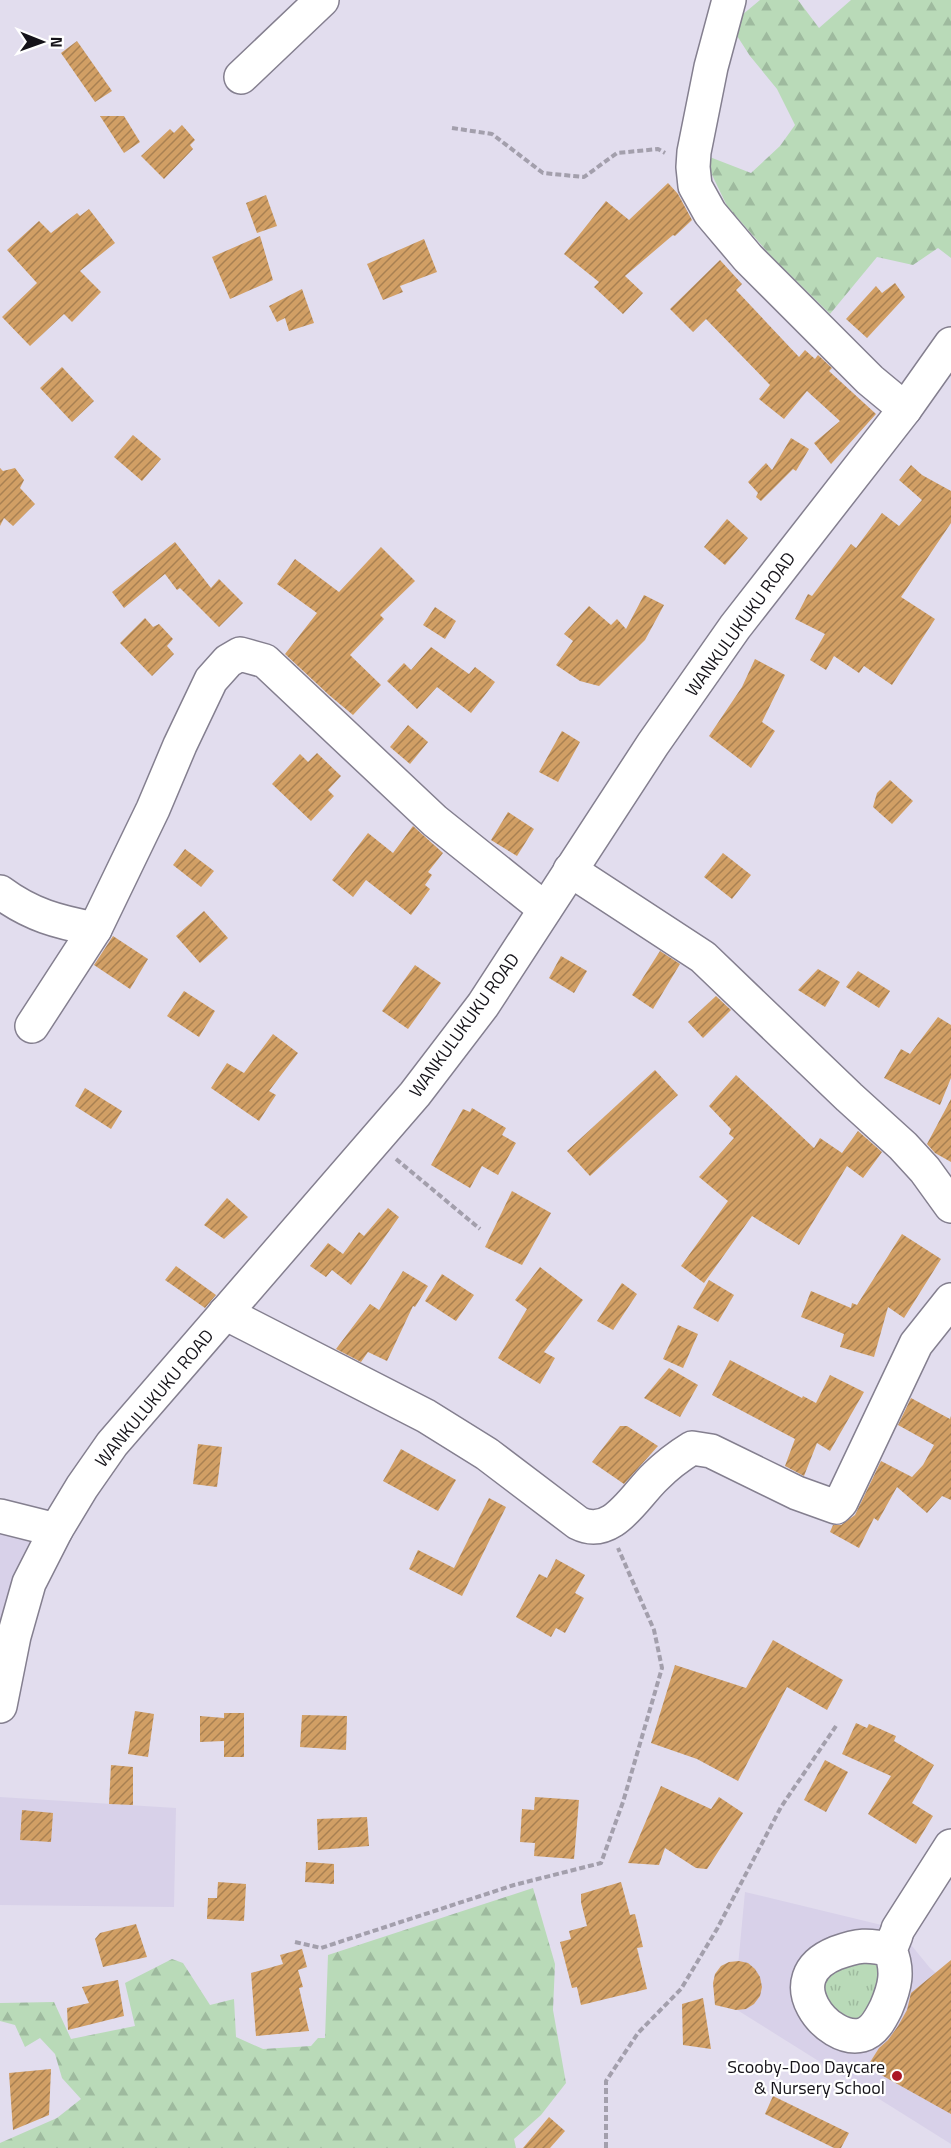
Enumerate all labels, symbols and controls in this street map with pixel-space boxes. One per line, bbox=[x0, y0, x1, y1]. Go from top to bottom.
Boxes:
north arrow bbox=[12, 12, 72, 72]
text: N bbox=[45, 37, 69, 48]
street label: WANKULUKUKU ROAD bbox=[678, 546, 802, 702]
street label: WANKULUKUKU ROAD bbox=[402, 947, 526, 1103]
street label: WANKULUKUKU ROAD bbox=[88, 1323, 220, 1473]
place label: Scooby-Doo Daycare & Nursery School bbox=[727, 2053, 885, 2101]
marker: Scooby-Doo Daycare & Nursery School bbox=[890, 2069, 904, 2083]

